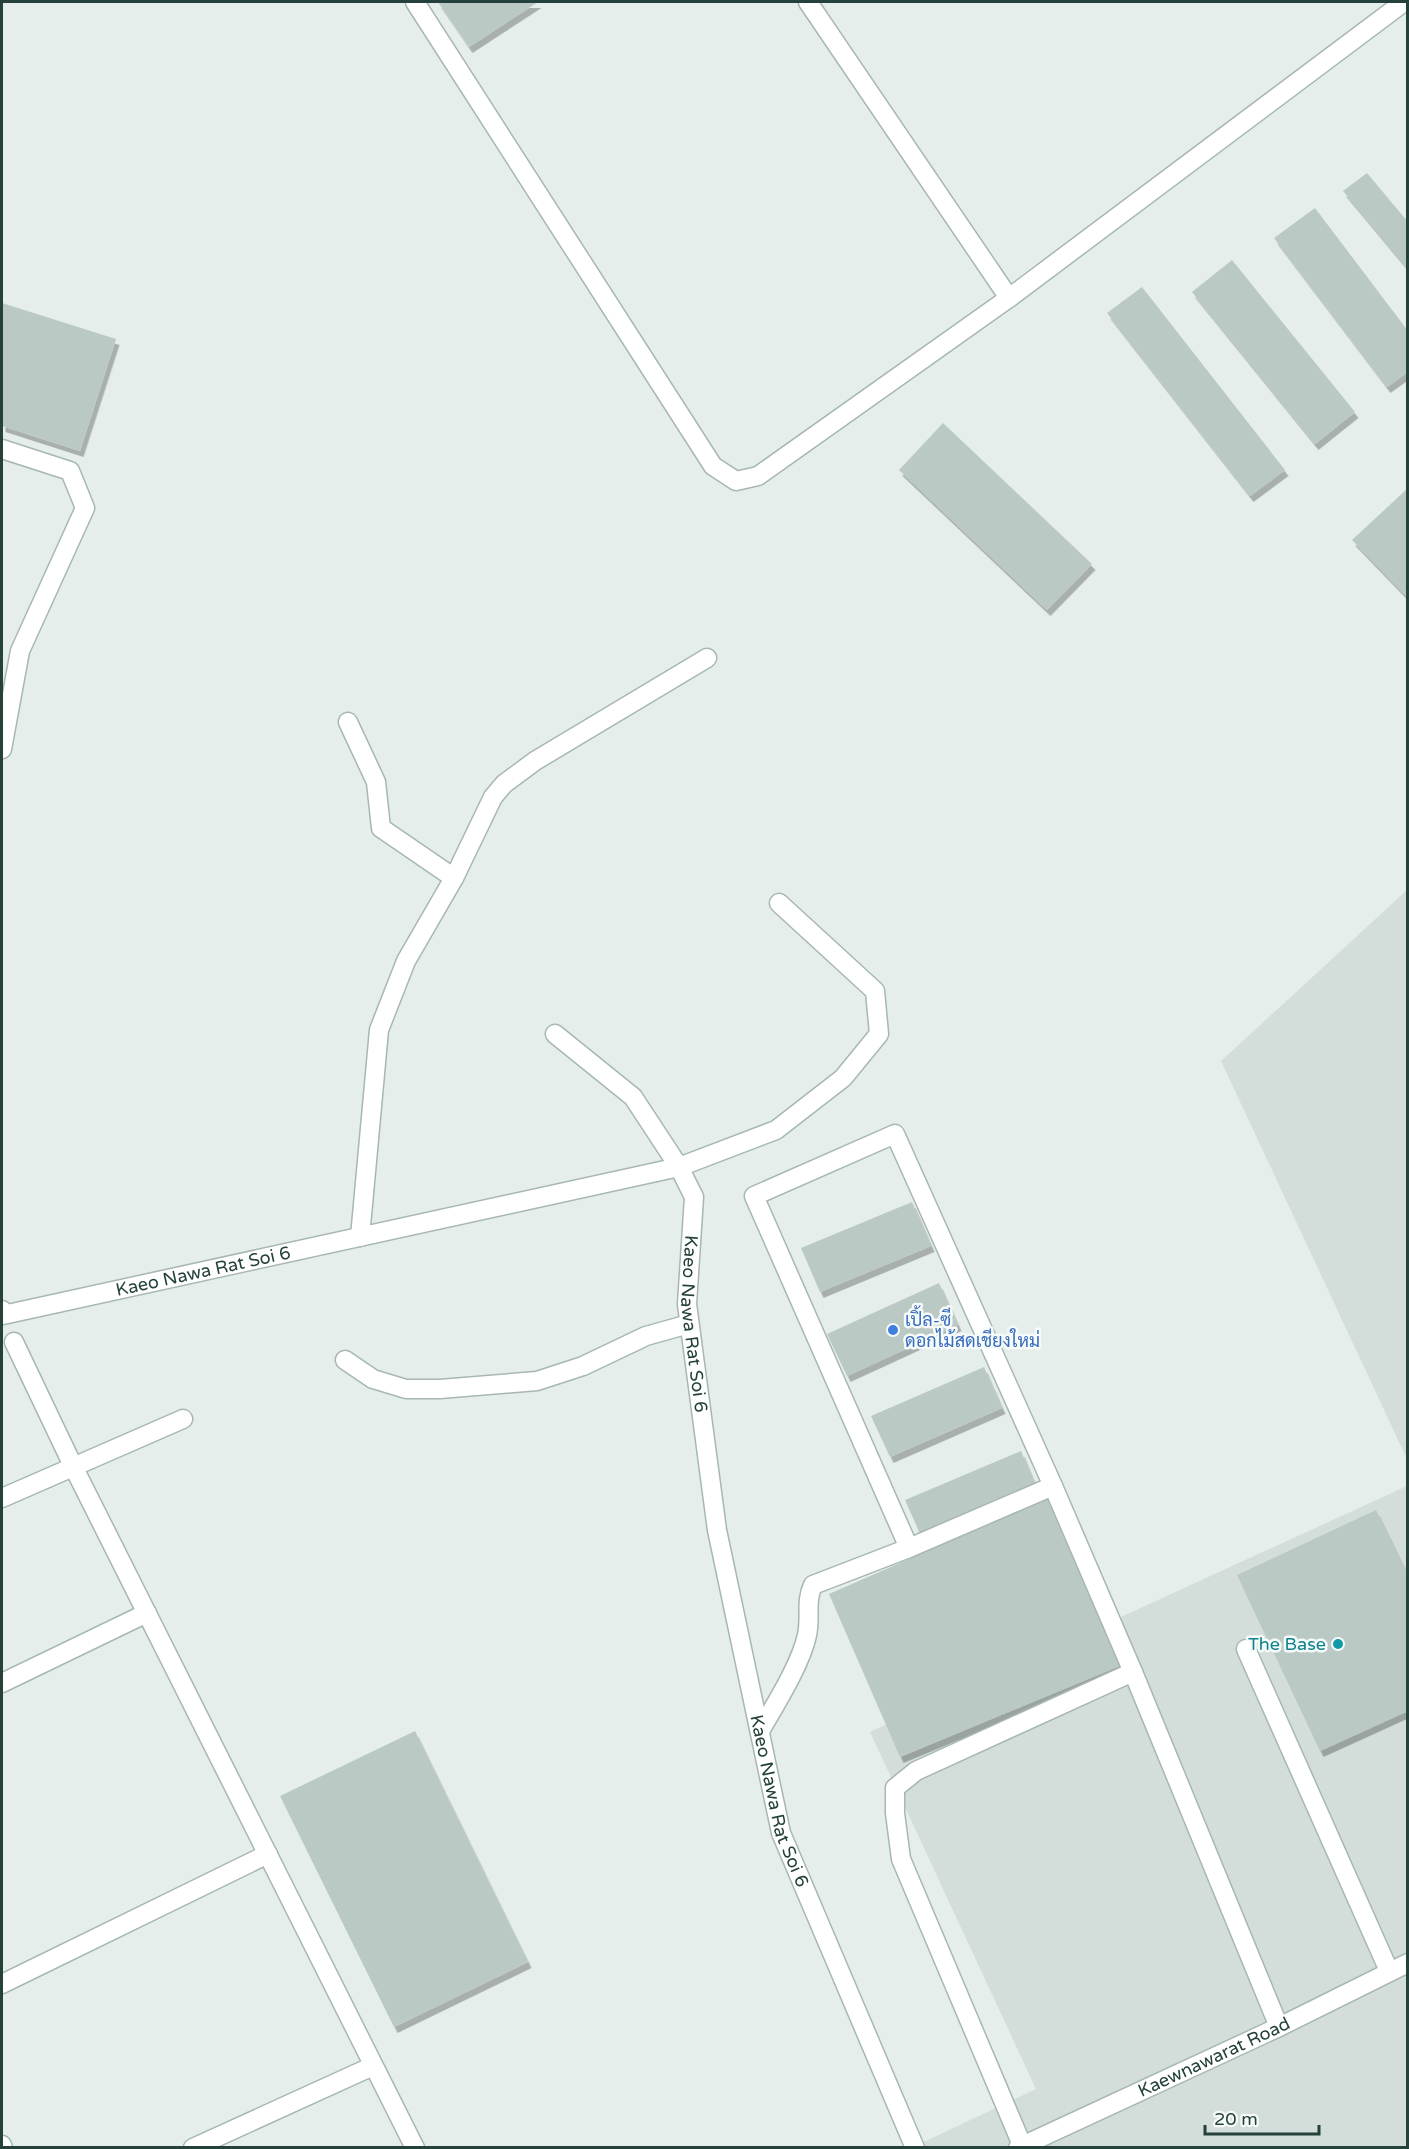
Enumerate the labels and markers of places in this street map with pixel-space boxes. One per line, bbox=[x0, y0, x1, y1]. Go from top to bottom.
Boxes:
place label: เปิ้ล-ซี ดอกไม้สดเชียงใหม่ bbox=[905, 1305, 1040, 1352]
marker: เปิ้ล-ซี ดอกไม้สดเชียงใหม่ bbox=[886, 1323, 900, 1337]
place label: The Base bbox=[1248, 1633, 1326, 1655]
marker: The Base bbox=[1331, 1637, 1345, 1651]

